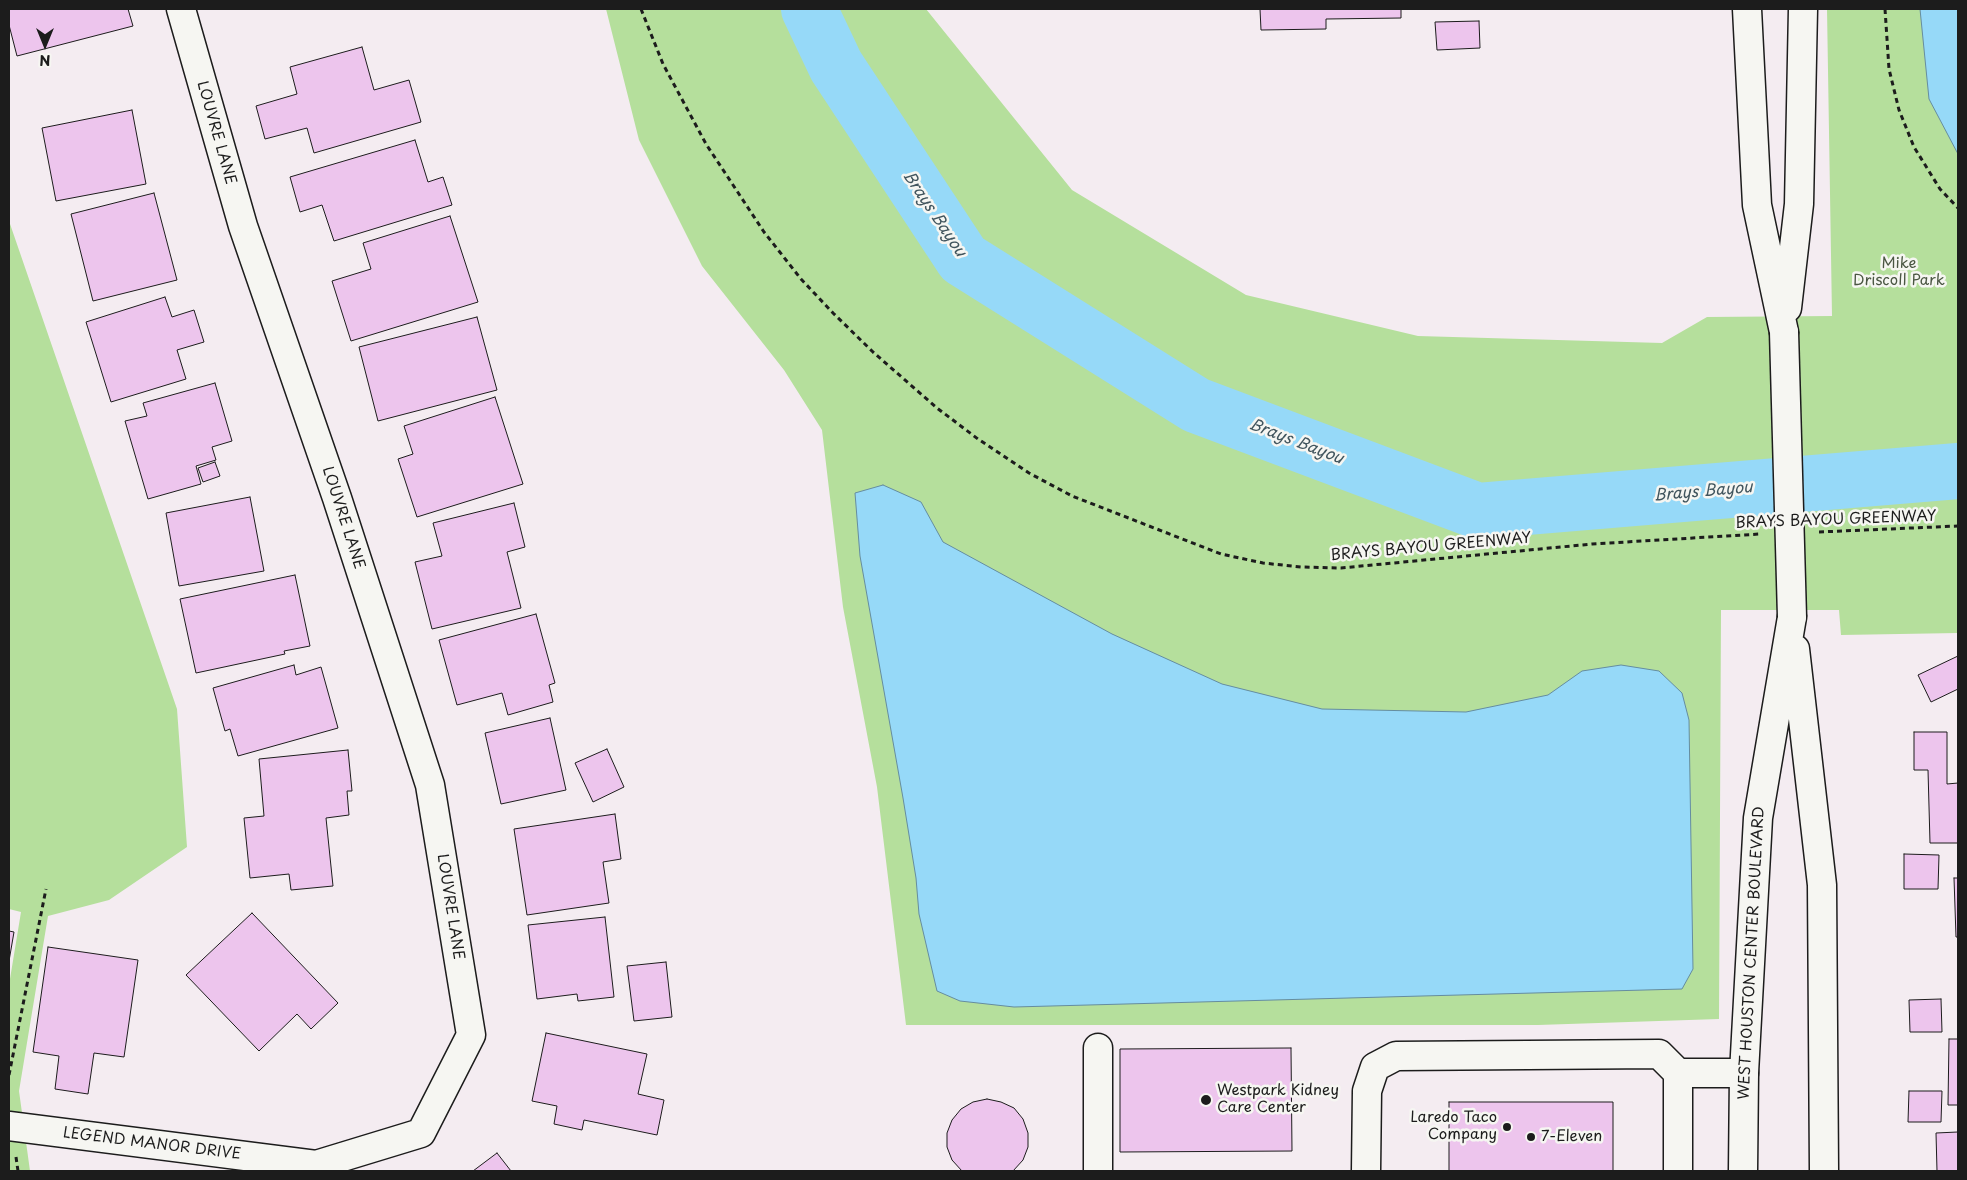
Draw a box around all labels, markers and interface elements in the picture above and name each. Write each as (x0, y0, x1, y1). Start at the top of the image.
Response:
north arrow (20, 20, 70, 70)
text: N (39, 50, 51, 71)
street label: LOUVRE LANE (193, 79, 239, 187)
water label: Brays Bayou (898, 167, 970, 261)
park label: Mike Driscoll Park (1853, 255, 1945, 290)
water label: Brays Bayou (1246, 415, 1346, 469)
street label: LOUVRE LANE (318, 464, 368, 572)
water label: Brays Bayou (1653, 478, 1753, 506)
street label: BRAYS BAYOU GREENWAY (1735, 507, 1937, 533)
street label: BRAYS BAYOU GREENWAY (1330, 529, 1532, 565)
street label: WEST HOUSTON CENTER BOULEVARD (1735, 806, 1769, 1100)
street label: LOUVRE LANE (433, 853, 467, 961)
place label: Westpark Kidney Care Center (1217, 1082, 1339, 1117)
marker: Westpark Kidney Care Center (1199, 1093, 1213, 1107)
place label: Laredo Taco Company (1410, 1109, 1497, 1144)
marker: Laredo Taco Company (1501, 1121, 1513, 1133)
street label: LEGEND MANOR DRIVE (62, 1124, 242, 1164)
place label: 7-Eleven (1541, 1128, 1602, 1146)
marker: 7-Eleven (1525, 1131, 1537, 1143)

